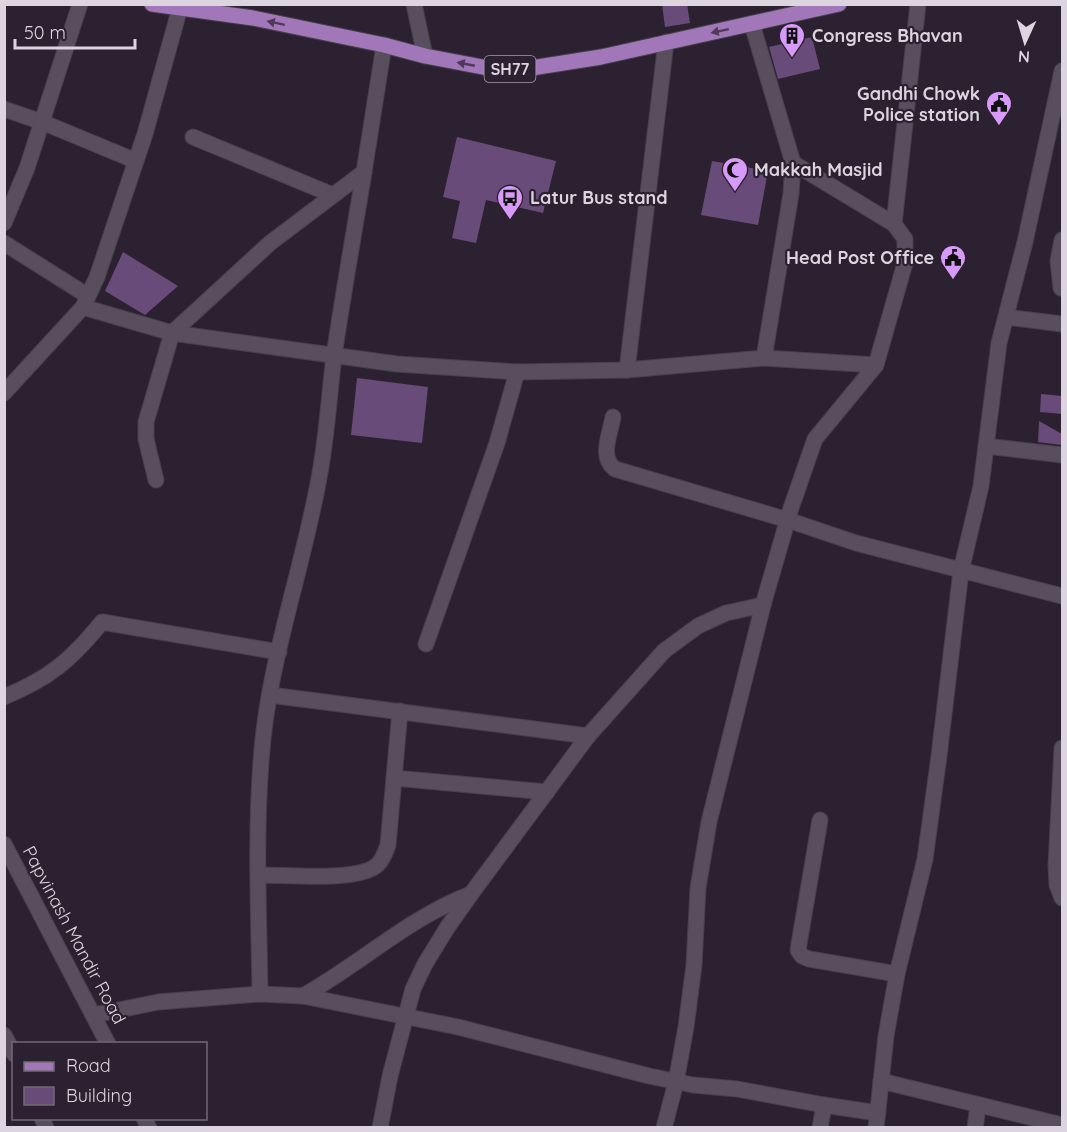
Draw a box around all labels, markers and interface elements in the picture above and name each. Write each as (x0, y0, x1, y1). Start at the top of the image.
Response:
scale bar (15, 12, 135, 50)
north arrow (995, 12, 1055, 72)
one-way arrow (266, 18, 285, 27)
text: 50 m (24, 21, 66, 44)
building icon: Congress Bhavan (777, 21, 807, 59)
place label: Congress Bhavan (812, 24, 963, 47)
one-way arrow (711, 26, 729, 36)
text: N (1017, 47, 1031, 67)
road number: SH77 (484, 56, 536, 82)
one-way arrow (457, 59, 476, 68)
place label: Gandhi Chowk Police station (857, 82, 980, 126)
public building icon: Gandhi Chowk Police station (984, 89, 1014, 127)
mosque icon: Makkah Masjid (720, 155, 750, 193)
place label: Makkah Masjid (754, 158, 882, 181)
bus stop icon: Latur Bus stand (495, 183, 525, 221)
place label: Latur Bus stand (530, 186, 668, 209)
public building icon: Head Post Office (938, 243, 968, 281)
place label: Head Post Office (786, 246, 934, 269)
street label: Papvinash Mandir Road (18, 842, 131, 1028)
legend (12, 1042, 207, 1120)
text: Road (66, 1054, 111, 1077)
text: Building (66, 1084, 132, 1107)

